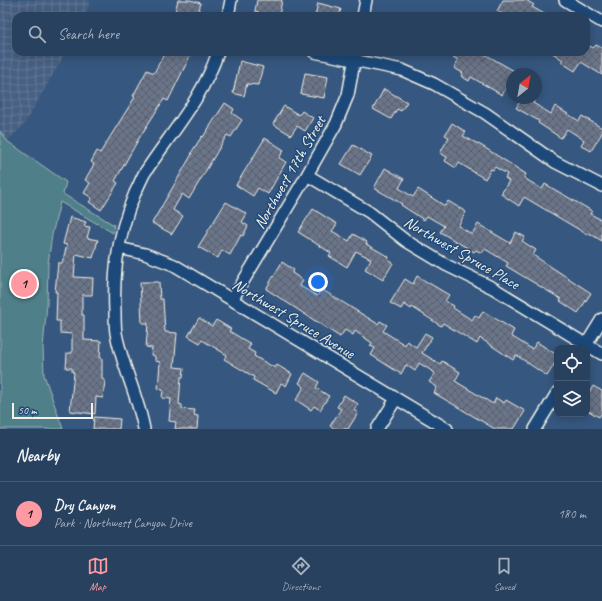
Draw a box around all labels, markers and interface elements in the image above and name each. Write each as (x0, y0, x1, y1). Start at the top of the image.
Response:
search box (12, 12, 590, 56)
icon: search (26, 23, 48, 45)
text: Search here (58, 25, 119, 44)
north arrow (506, 68, 542, 104)
street label: Northwest 17th Street (249, 111, 331, 232)
street label: Northwest Spruce Place (400, 212, 524, 295)
pin: 1 (11, 269, 37, 299)
your location (308, 272, 328, 292)
street label: Northwest Spruce Avenue (229, 274, 360, 364)
map controls (554, 345, 590, 417)
button: locate (554, 345, 590, 381)
button: layers (554, 381, 590, 417)
scale bar (12, 401, 93, 420)
text: 50 m (18, 403, 37, 417)
text: Nearby (16, 445, 59, 466)
text: Dry Canyon (54, 496, 115, 515)
text: 1 (26, 506, 32, 522)
text: 180 m (558, 506, 586, 522)
text: Park · Northwest Canyon Drive (54, 515, 192, 531)
tab: Map (87, 555, 109, 593)
tab: Directions (282, 555, 320, 593)
tab: Saved (493, 555, 515, 593)

